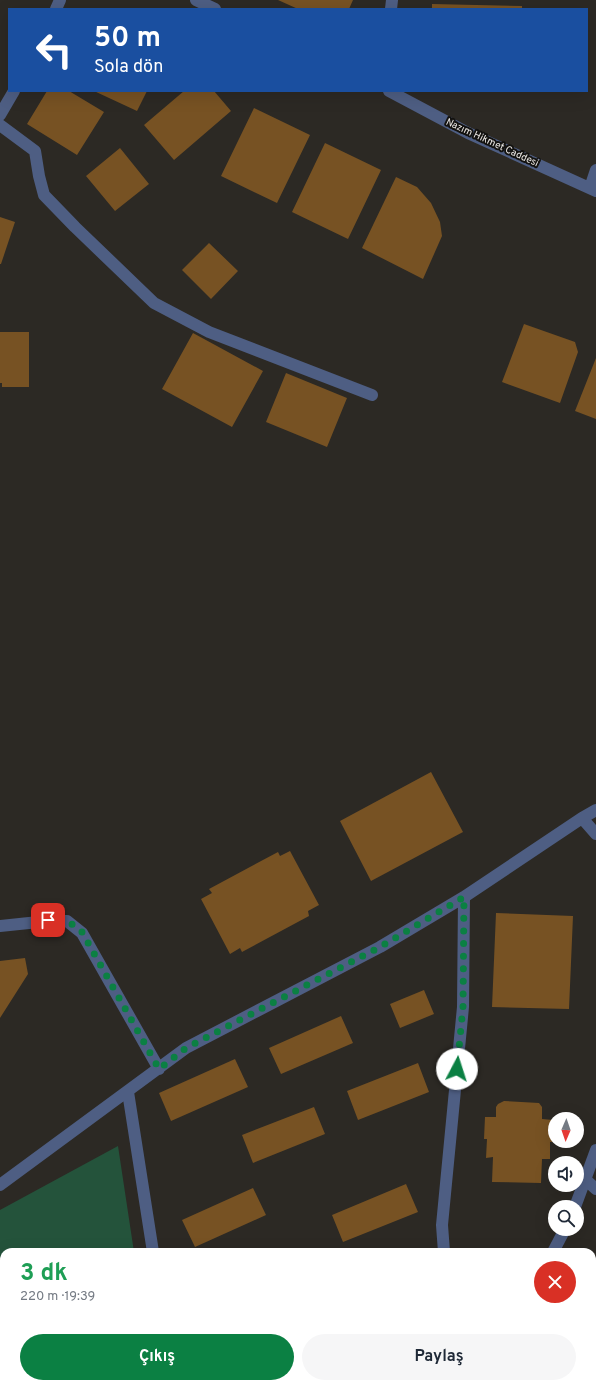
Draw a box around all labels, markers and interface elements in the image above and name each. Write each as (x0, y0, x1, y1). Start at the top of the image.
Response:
text: 50 m (94, 21, 161, 57)
icon: left (28, 24, 80, 76)
text: Sola dön (94, 56, 163, 79)
street label: Nazım Hikmet Caddesi (443, 116, 541, 170)
pin (31, 903, 65, 937)
icon: arrive (37, 909, 59, 931)
position arrow (436, 1048, 478, 1090)
north arrow (548, 1112, 584, 1148)
map controls (548, 1112, 584, 1236)
button: sound (548, 1156, 584, 1192)
button: search (548, 1200, 584, 1236)
text: 3 dk (20, 1259, 68, 1289)
button: close (534, 1261, 576, 1303)
text: 220 m · 19:39 (20, 1289, 95, 1305)
button: Çıkış (20, 1334, 294, 1380)
button: Paylaş (302, 1334, 576, 1380)

